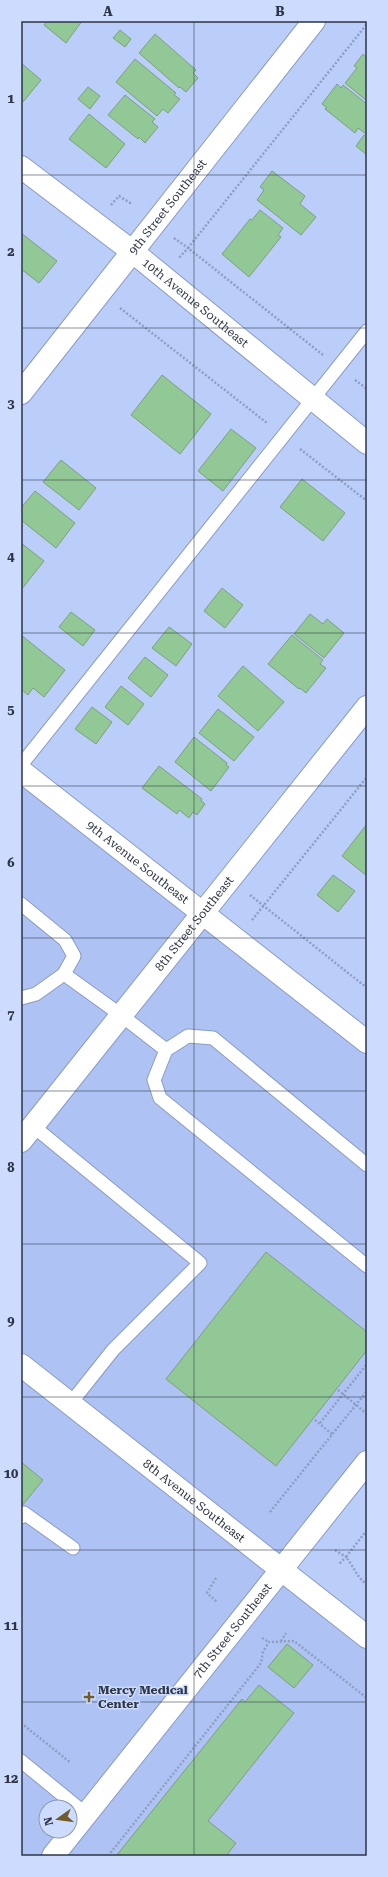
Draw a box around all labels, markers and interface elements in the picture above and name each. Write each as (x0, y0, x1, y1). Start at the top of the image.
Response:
text: A (103, 4, 113, 19)
text: B (275, 4, 285, 19)
text: 1 (7, 91, 15, 106)
street label: 9th Street Southeast (126, 156, 210, 257)
text: 2 (7, 244, 15, 259)
street label: 10th Avenue Southeast (139, 255, 252, 351)
text: 3 (7, 396, 15, 411)
text: 4 (7, 549, 15, 564)
text: 5 (7, 702, 15, 717)
street label: 9th Avenue Southeast (84, 818, 192, 907)
text: 6 (7, 855, 15, 870)
street label: 8th Street Southeast (152, 873, 237, 974)
text: 7 (7, 1007, 15, 1022)
text: 8 (7, 1160, 15, 1175)
text: 9 (7, 1313, 15, 1328)
street label: 8th Avenue Southeast (140, 1456, 248, 1546)
text: 10 (4, 1466, 18, 1481)
street label: 7th Street Southeast (190, 1580, 275, 1681)
text: 11 (4, 1618, 18, 1633)
place label: Mercy Medical Center (98, 1683, 188, 1711)
marker: Mercy Medical Center (83, 1691, 95, 1703)
text: 12 (4, 1771, 18, 1786)
north arrow (38, 1799, 78, 1839)
text: N (41, 1815, 56, 1827)

